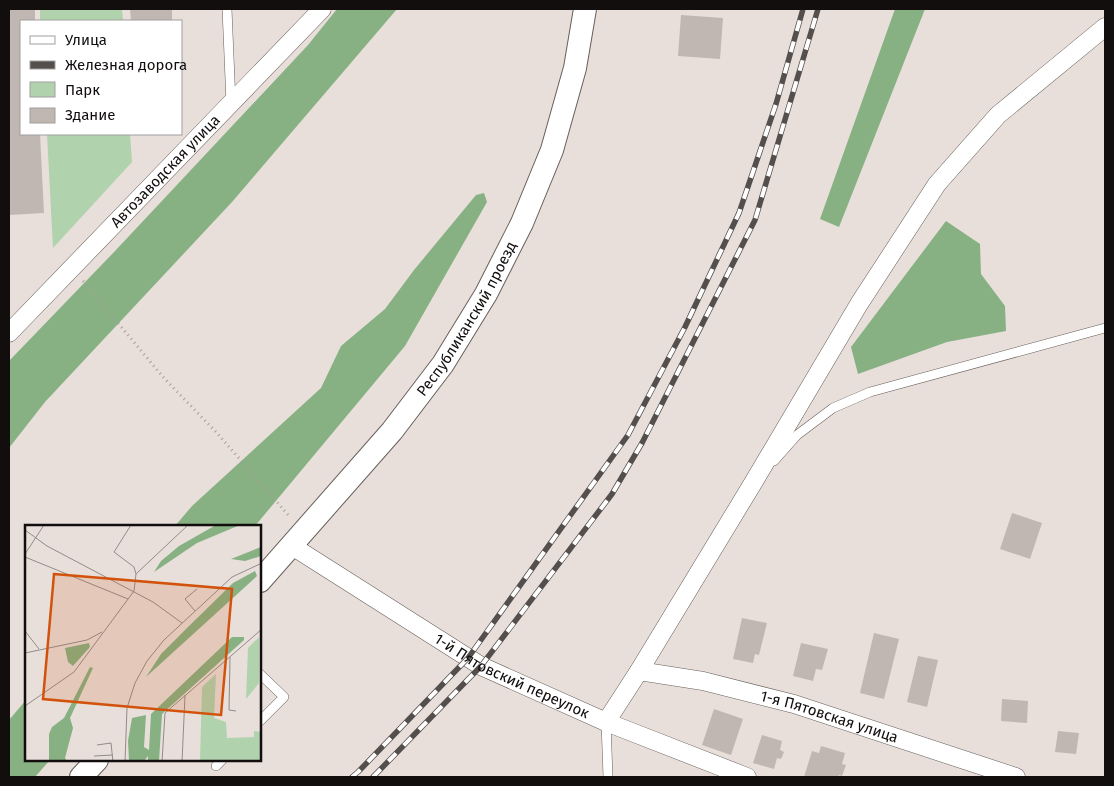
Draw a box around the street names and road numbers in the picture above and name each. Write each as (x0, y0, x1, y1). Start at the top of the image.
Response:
street label: Автозаводская улица (107, 111, 224, 231)
street label: Республиканский проезд (413, 238, 520, 400)
street label: 1-й Пятовский переулок (431, 630, 592, 722)
street label: 1-я Пятовская улица (758, 687, 900, 747)

